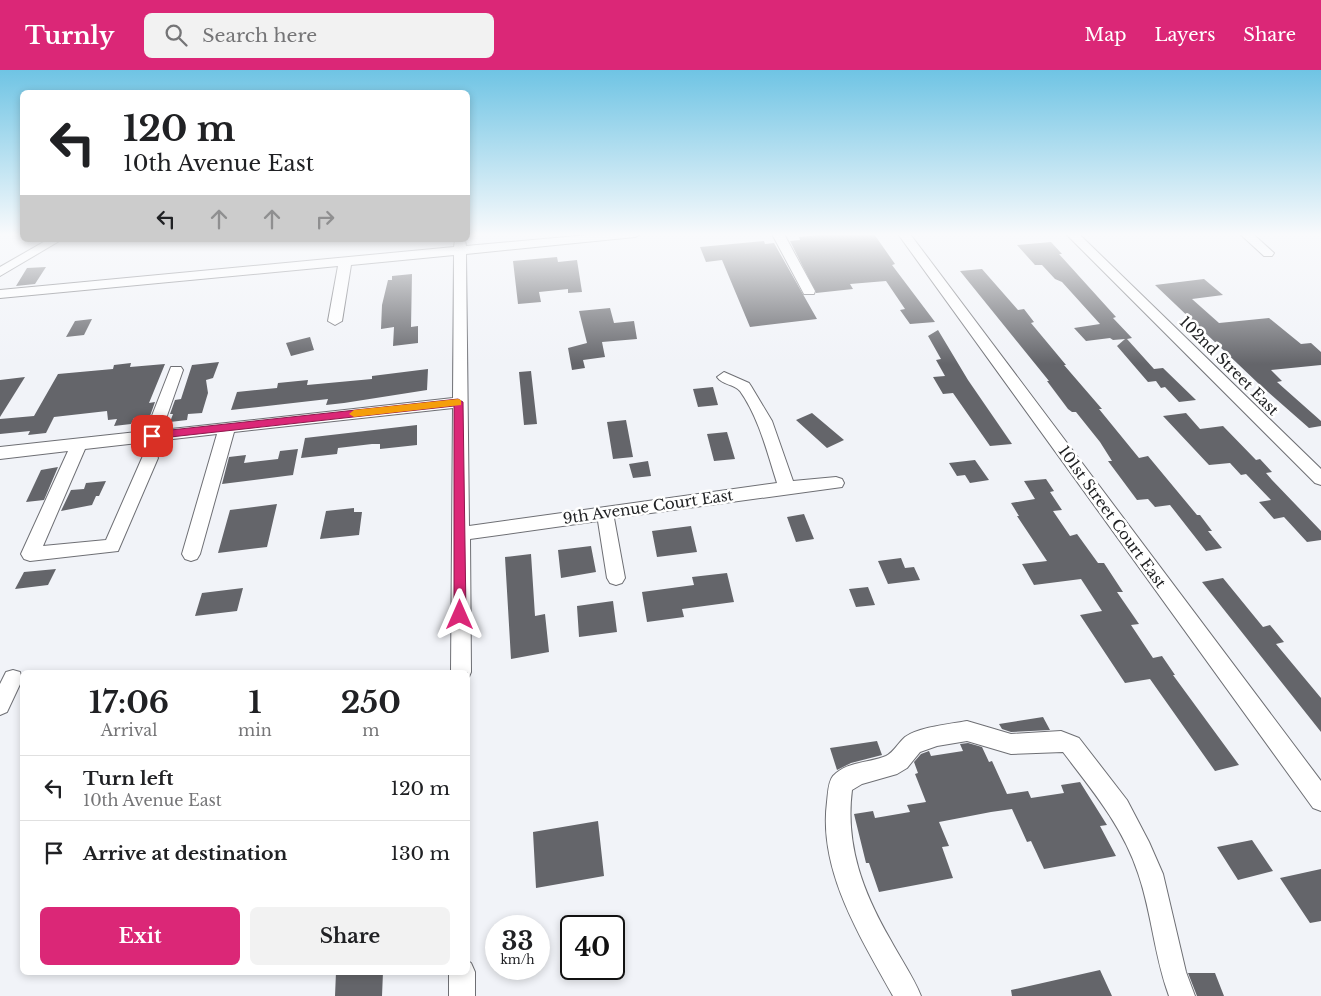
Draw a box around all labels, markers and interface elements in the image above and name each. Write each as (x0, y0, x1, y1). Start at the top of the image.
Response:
search box (144, 13, 494, 58)
text: Turnly (25, 21, 114, 50)
icon: search (162, 21, 190, 49)
text: Search here (202, 24, 317, 47)
text: Map (1085, 24, 1126, 46)
text: Layers (1154, 24, 1215, 46)
text: Share (1243, 24, 1296, 46)
text: 120 m (123, 107, 236, 150)
icon: left (40, 110, 105, 175)
text: 10th Avenue East (123, 150, 314, 177)
icon: left (152, 205, 180, 233)
icon: ahead (205, 205, 233, 233)
icon: ahead (258, 205, 286, 233)
icon: right (311, 205, 339, 233)
street label: 102nd Street East (1176, 312, 1283, 419)
pin (131, 415, 173, 457)
icon: arrive (138, 422, 166, 450)
street label: 101st Street Court East (1054, 442, 1171, 592)
street label: 9th Avenue Court East (562, 485, 734, 528)
position arrow (433, 588, 485, 640)
text: 17:06 (89, 684, 169, 721)
text: 1 (248, 684, 261, 721)
text: 250 (341, 684, 401, 721)
text: Arrival (101, 720, 157, 740)
text: min (238, 720, 272, 740)
text: m (362, 720, 379, 740)
text: Turn left (83, 767, 174, 790)
icon: left (40, 774, 68, 802)
text: 120 m (390, 777, 450, 800)
text: 10th Avenue East (83, 790, 222, 810)
icon: arrive (40, 839, 68, 867)
text: Arrive at destination (83, 842, 287, 865)
text: 130 m (390, 842, 450, 865)
button: Exit (40, 907, 240, 965)
button: Share (250, 907, 450, 965)
speed limit sign: 40 (560, 915, 625, 980)
text: 33 (502, 926, 533, 957)
text: km/h (500, 952, 535, 967)

